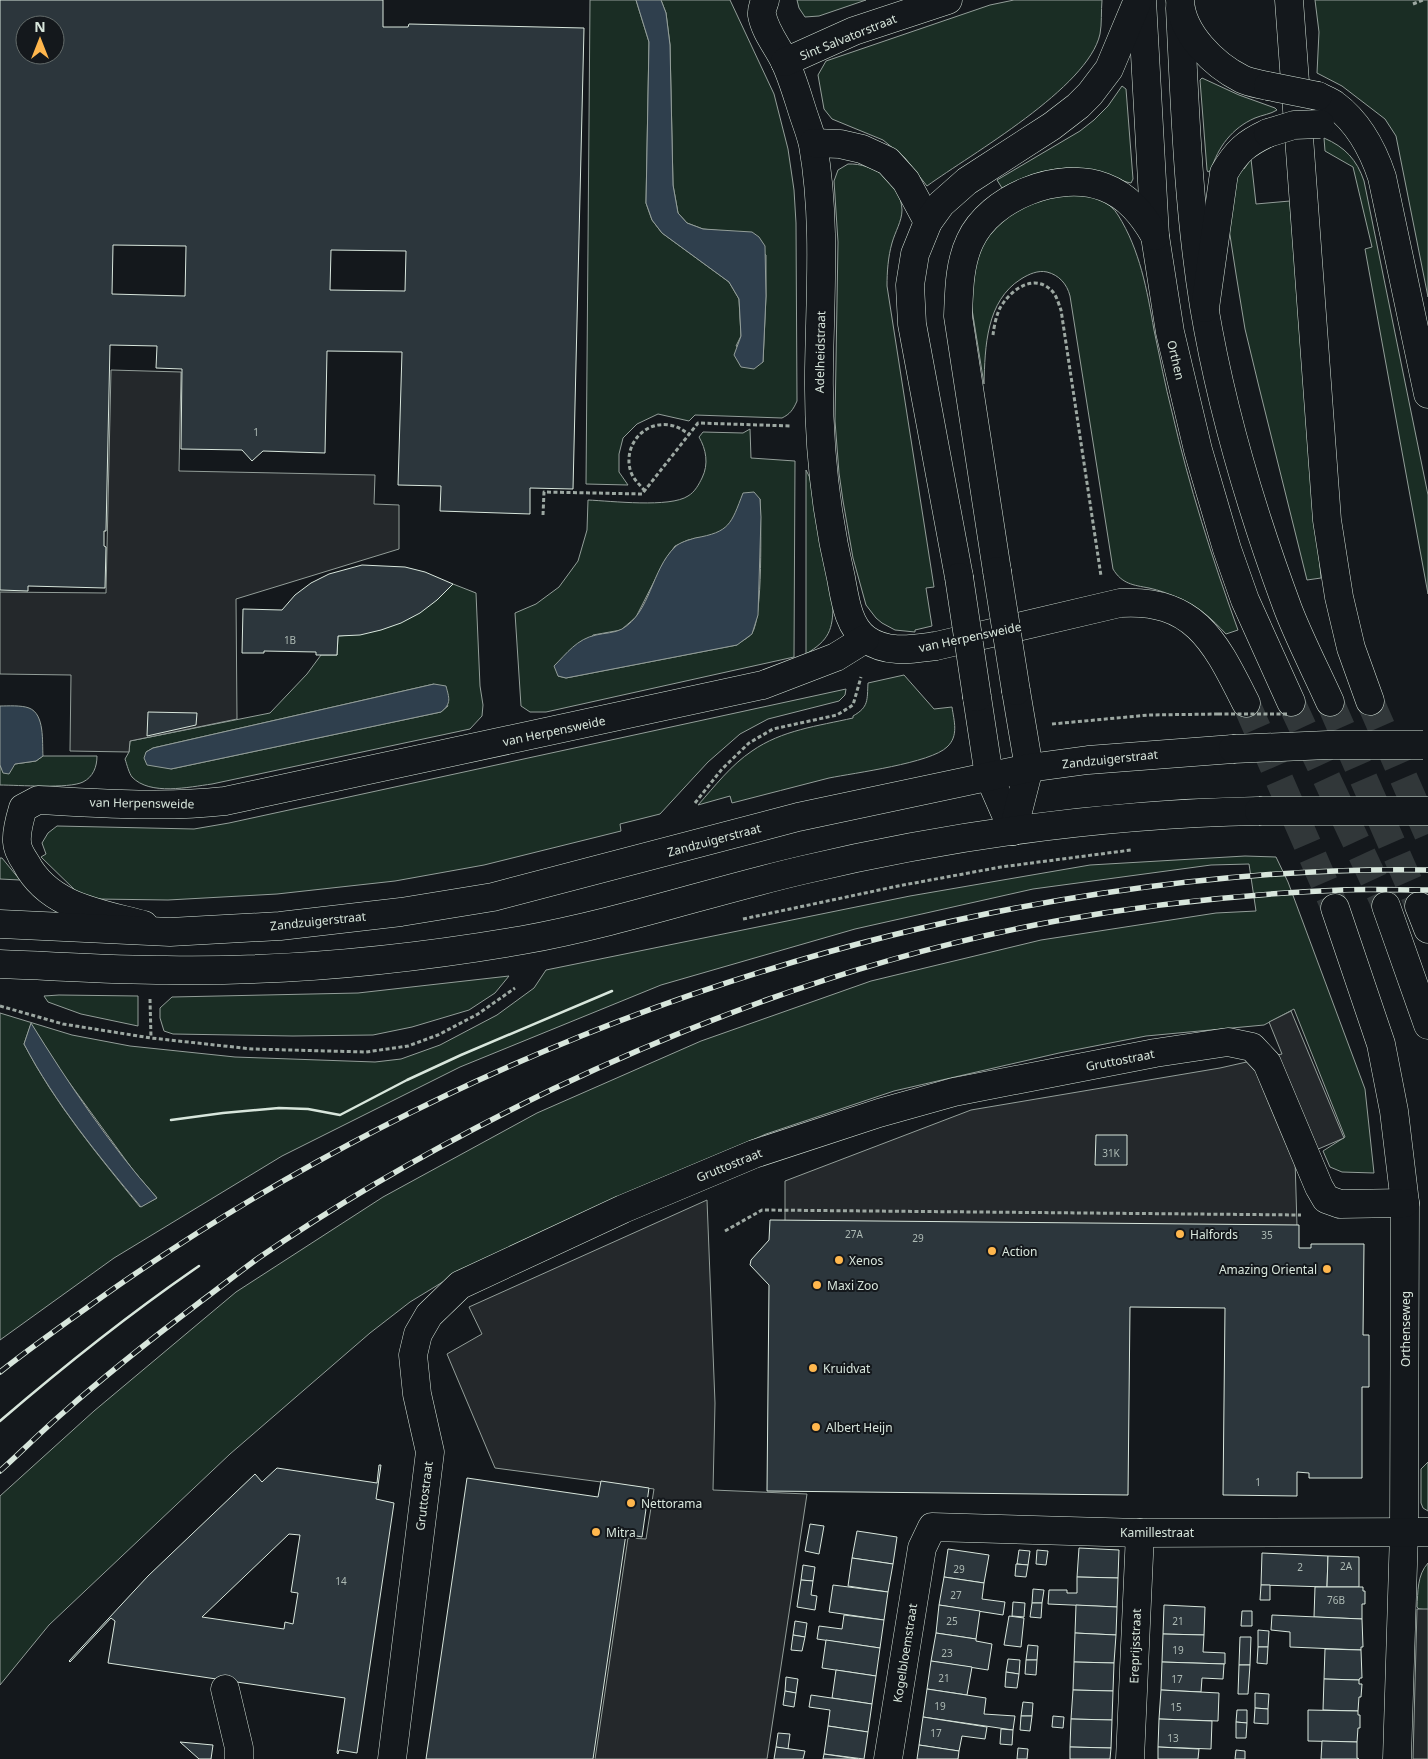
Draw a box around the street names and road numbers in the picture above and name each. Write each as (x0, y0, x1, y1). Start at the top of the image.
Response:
street label: Sint Salvatorstraat (797, 10, 900, 64)
street label: Adelheidstraat (811, 310, 829, 393)
street label: Orthen (1163, 338, 1189, 382)
street label: van Herpensweide (917, 618, 1023, 656)
street label: van Herpensweide (501, 712, 607, 750)
street label: Zandzuigerstraat (1061, 745, 1159, 772)
street label: van Herpensweide (89, 794, 195, 812)
street label: Zandzuigerstraat (665, 819, 763, 861)
street label: Zandzuigerstraat (269, 907, 367, 934)
street label: Gruttostraat (1084, 1045, 1156, 1075)
street label: Gruttostraat (694, 1144, 765, 1186)
street label: Orthenseweg (1397, 1291, 1414, 1367)
street label: Gruttostraat (411, 1460, 437, 1532)
street label: Kamillestraat (1120, 1524, 1195, 1541)
street label: Kogelbloemstraat (889, 1602, 921, 1704)
street label: Ereprijsstraat (1125, 1608, 1145, 1684)

